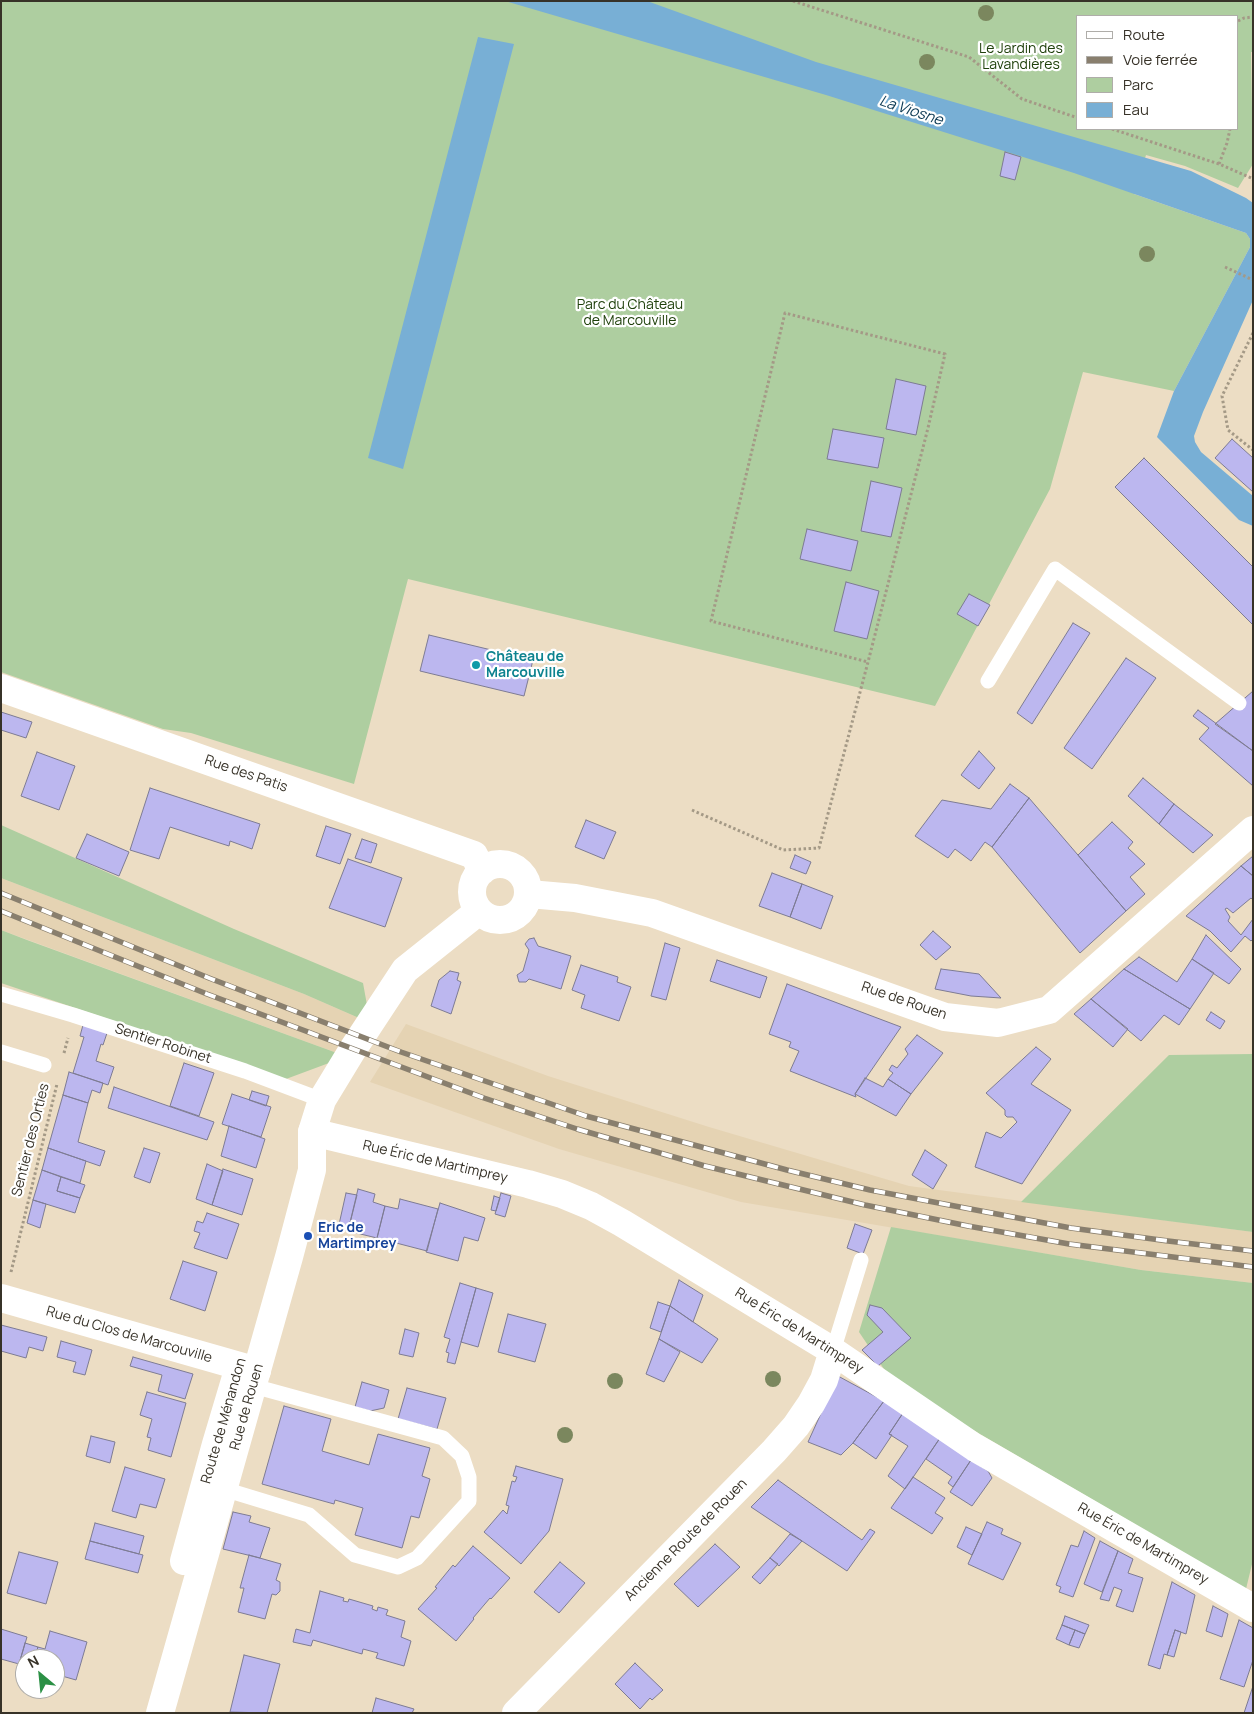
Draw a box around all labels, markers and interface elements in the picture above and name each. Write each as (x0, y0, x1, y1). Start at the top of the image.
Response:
legend (1076, 15, 1239, 130)
text: Route (1123, 24, 1165, 45)
park label: Le Jardin des Lavandières (979, 41, 1063, 74)
text: Voie ferrée (1123, 49, 1197, 70)
text: Parc (1123, 74, 1154, 95)
water label: La Viosne (877, 92, 945, 130)
text: Eau (1123, 99, 1149, 120)
park label: Parc du Château de Marcouville (577, 297, 683, 330)
place label: Château de Marcouville (486, 649, 565, 682)
marker: Château de Marcouville (470, 659, 482, 671)
street label: Rue des Patis (202, 752, 290, 796)
street label: Rue de Rouen (859, 979, 949, 1023)
street label: Sentier Robinet (113, 1020, 213, 1068)
street label: Sentier des Orties (9, 1082, 53, 1198)
street label: Rue Éric de Martimprey (361, 1137, 509, 1187)
place label: Eric de Martimprey (318, 1220, 396, 1252)
marker: Eric de Martimprey (302, 1230, 314, 1242)
street label: Rue Éric de Martimprey (732, 1285, 866, 1377)
street label: Rue du Clos de Marcouville (44, 1303, 214, 1367)
street label: Route de Ménandon (198, 1356, 250, 1486)
street label: Rue de Rouen (227, 1362, 267, 1452)
street label: Ancienne Route de Rouen (621, 1475, 751, 1605)
street label: Rue Éric de Martimprey (1075, 1500, 1211, 1588)
north arrow (15, 1649, 65, 1699)
text: N (24, 1650, 42, 1672)

